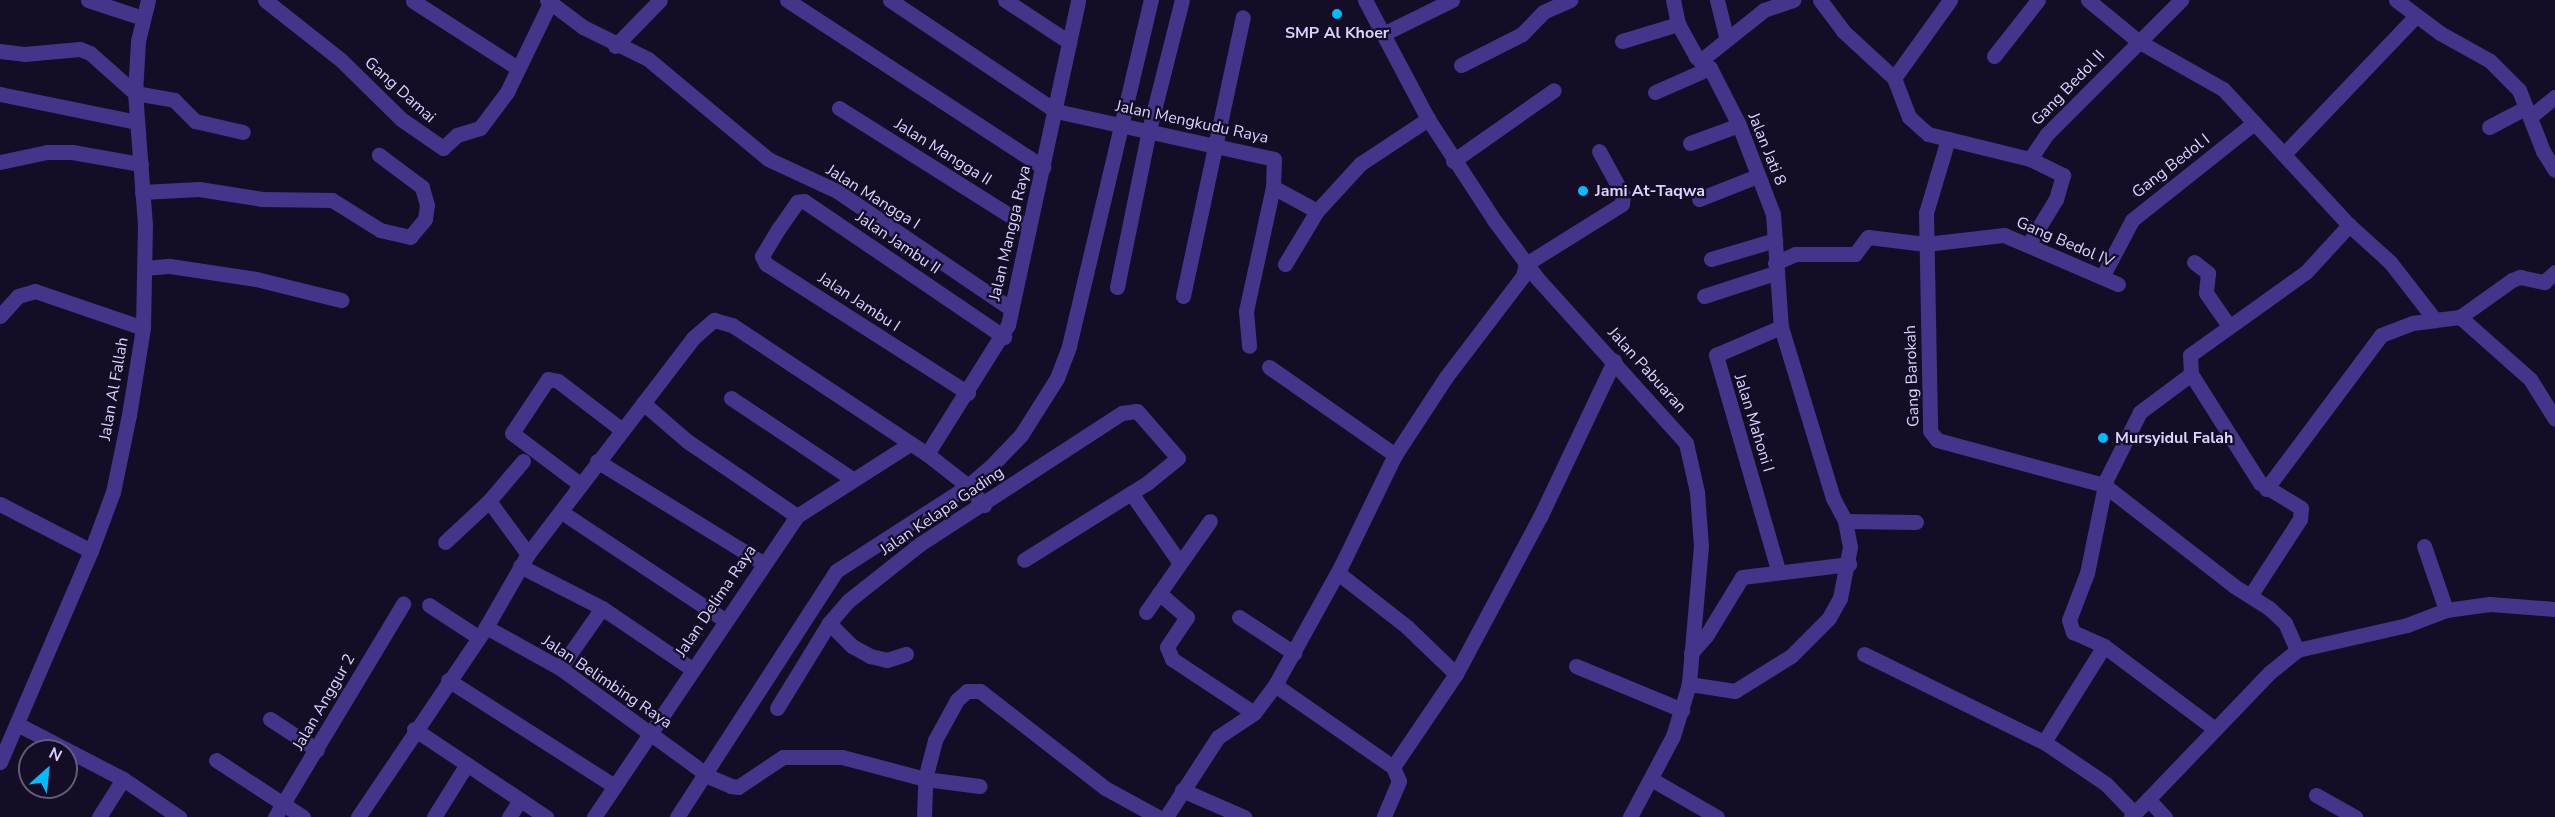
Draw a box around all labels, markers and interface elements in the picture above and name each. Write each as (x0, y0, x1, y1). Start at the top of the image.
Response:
marker: SMP Al Khoer (1330, 7, 1344, 21)
place label: SMP Al Khoer (1285, 23, 1389, 43)
street label: Gang Bedol II (2027, 46, 2109, 130)
street label: Gang Damai (361, 53, 439, 127)
street label: Jalan Mengkudu Raya (1114, 96, 1270, 148)
street label: Jalan Jati 8 (1744, 110, 1790, 188)
street label: Jalan Mangga II (891, 114, 995, 190)
street label: Gang Bedol I (2128, 130, 2214, 202)
street label: Jalan Mangga I (823, 161, 923, 233)
street label: Jalan Mangga Raya (985, 163, 1035, 303)
place label: Jami At-Taqwa (1595, 181, 1705, 201)
marker: Jami At-Taqwa (1576, 184, 1590, 198)
street label: Jalan Jambu II (852, 208, 944, 278)
street label: Gang Bedol IV (2013, 213, 2117, 271)
street label: Jalan Jambu I (814, 268, 904, 336)
street label: Jalan Pabuaran (1604, 323, 1690, 417)
street label: Gang Barokah (1901, 325, 1923, 427)
street label: Jalan Al Fallah (95, 336, 133, 442)
street label: Jalan Mahoni I (1730, 372, 1778, 474)
place label: Mursyidul Falah (2115, 428, 2233, 448)
marker: Mursyidul Falah (2096, 431, 2110, 445)
street label: Jalan Kelapa Gading (876, 462, 1008, 560)
street label: Jalan Delima Raya (671, 541, 761, 661)
street label: Jalan Belimbing Raya (538, 631, 676, 733)
street label: Jalan Anggur 2 (289, 650, 359, 754)
north arrow (18, 739, 78, 799)
text: N (45, 742, 66, 767)

